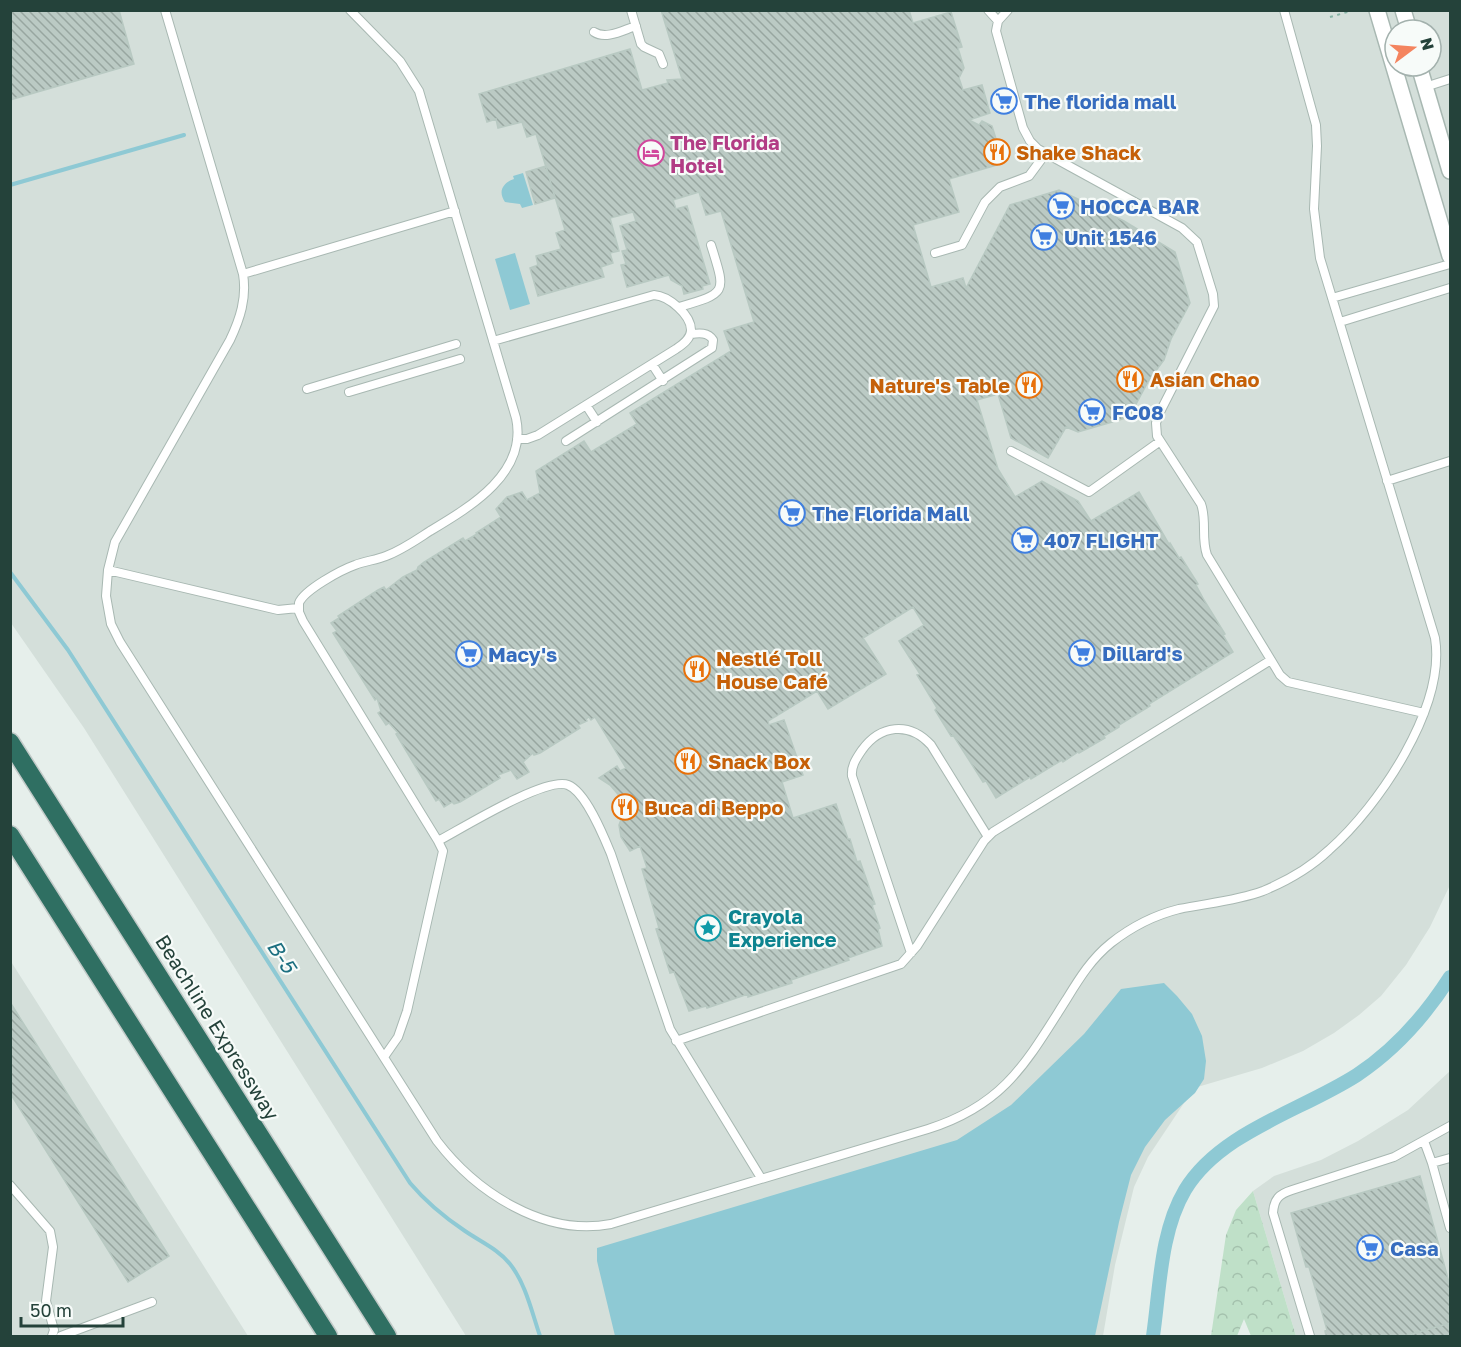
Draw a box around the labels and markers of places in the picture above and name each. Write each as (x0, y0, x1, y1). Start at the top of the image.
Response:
supermarket icon: The florida mall (989, 86, 1019, 116)
place label: The florida mall (1024, 89, 1177, 113)
place label: The Florida Hotel (670, 130, 780, 177)
restaurant icon: Shake Shack (982, 137, 1012, 167)
hotel icon: The Florida Hotel (636, 138, 666, 168)
place label: Shake Shack (1016, 140, 1142, 164)
supermarket icon: HOCCA BAR (1046, 191, 1076, 221)
place label: HOCCA BAR (1080, 194, 1200, 218)
supermarket icon: Unit 1546 (1029, 222, 1059, 252)
place label: Unit 1546 (1064, 225, 1157, 249)
restaurant icon: Asian Chao (1115, 364, 1145, 394)
place label: Asian Chao (1150, 367, 1259, 391)
restaurant icon: Nature's Table (1014, 370, 1044, 400)
place label: Nature's Table (869, 373, 1010, 397)
supermarket icon: FC08 (1077, 397, 1107, 427)
place label: FC08 (1112, 400, 1164, 424)
supermarket icon: The Florida Mall (777, 498, 807, 528)
place label: The Florida Mall (812, 501, 970, 525)
supermarket icon: 407 FLIGHT (1010, 525, 1040, 555)
place label: 407 FLIGHT (1044, 528, 1158, 552)
supermarket icon: Dillard's (1067, 638, 1097, 668)
supermarket icon: Macy's (454, 639, 484, 669)
place label: Dillard's (1102, 641, 1183, 665)
place label: Macy's (488, 642, 557, 666)
place label: Nestlé Toll House Café (716, 646, 828, 693)
restaurant icon: Nestlé Toll House Café (682, 654, 712, 684)
restaurant icon: Snack Box (673, 746, 703, 776)
place label: Snack Box (708, 749, 811, 773)
restaurant icon: Buca di Beppo (610, 792, 640, 822)
place label: Buca di Beppo (644, 795, 783, 819)
place label: Crayola Experience (728, 904, 837, 951)
place icon: Crayola Experience (693, 913, 723, 943)
supermarket icon: Casa (1355, 1233, 1385, 1263)
place label: Casa (1390, 1236, 1439, 1260)

